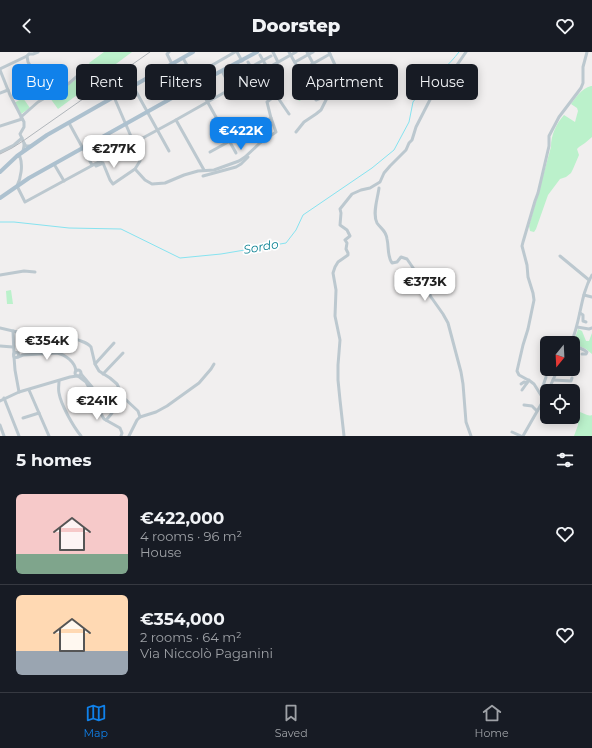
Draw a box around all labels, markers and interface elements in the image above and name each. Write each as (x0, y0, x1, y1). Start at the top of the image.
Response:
icon: back (16, 15, 38, 37)
text: Doorstep (252, 15, 340, 37)
icon: heart (554, 15, 576, 37)
chip: Buy (12, 64, 68, 100)
chip: Rent (76, 64, 137, 100)
chip: Filters (145, 64, 216, 100)
chip: New (224, 64, 284, 100)
chip: Apartment (292, 64, 398, 100)
chip: House (406, 64, 478, 100)
pin: €422K (213, 117, 269, 151)
text: €422K (219, 122, 263, 138)
pin: €277K (86, 135, 142, 169)
text: €277K (92, 140, 136, 156)
water label: Sordo (242, 236, 280, 257)
pin: €373K (397, 268, 453, 302)
text: €373K (403, 273, 447, 289)
pin: €354K (19, 327, 75, 361)
text: €354K (25, 332, 69, 348)
north arrow (540, 336, 580, 376)
map controls (540, 336, 580, 424)
button: locate (540, 384, 580, 424)
pin: €241K (69, 387, 125, 421)
text: €241K (76, 392, 118, 408)
icon: filters (554, 449, 576, 471)
text: 5 homes (16, 450, 92, 470)
text: €422,000 (140, 508, 224, 528)
icon: home (48, 510, 96, 558)
icon: heart (554, 523, 576, 545)
text: 4 rooms · 96 m² (140, 528, 242, 544)
text: House (140, 544, 182, 560)
text: €354,000 (140, 609, 225, 629)
icon: home (48, 611, 96, 659)
icon: heart (554, 624, 576, 646)
text: 2 rooms · 64 m² (140, 629, 242, 645)
text: Via Niccolò Paganini (140, 645, 273, 661)
tab: Map (83, 702, 108, 740)
tab: Saved (275, 702, 308, 740)
tab: Home (474, 702, 509, 740)

